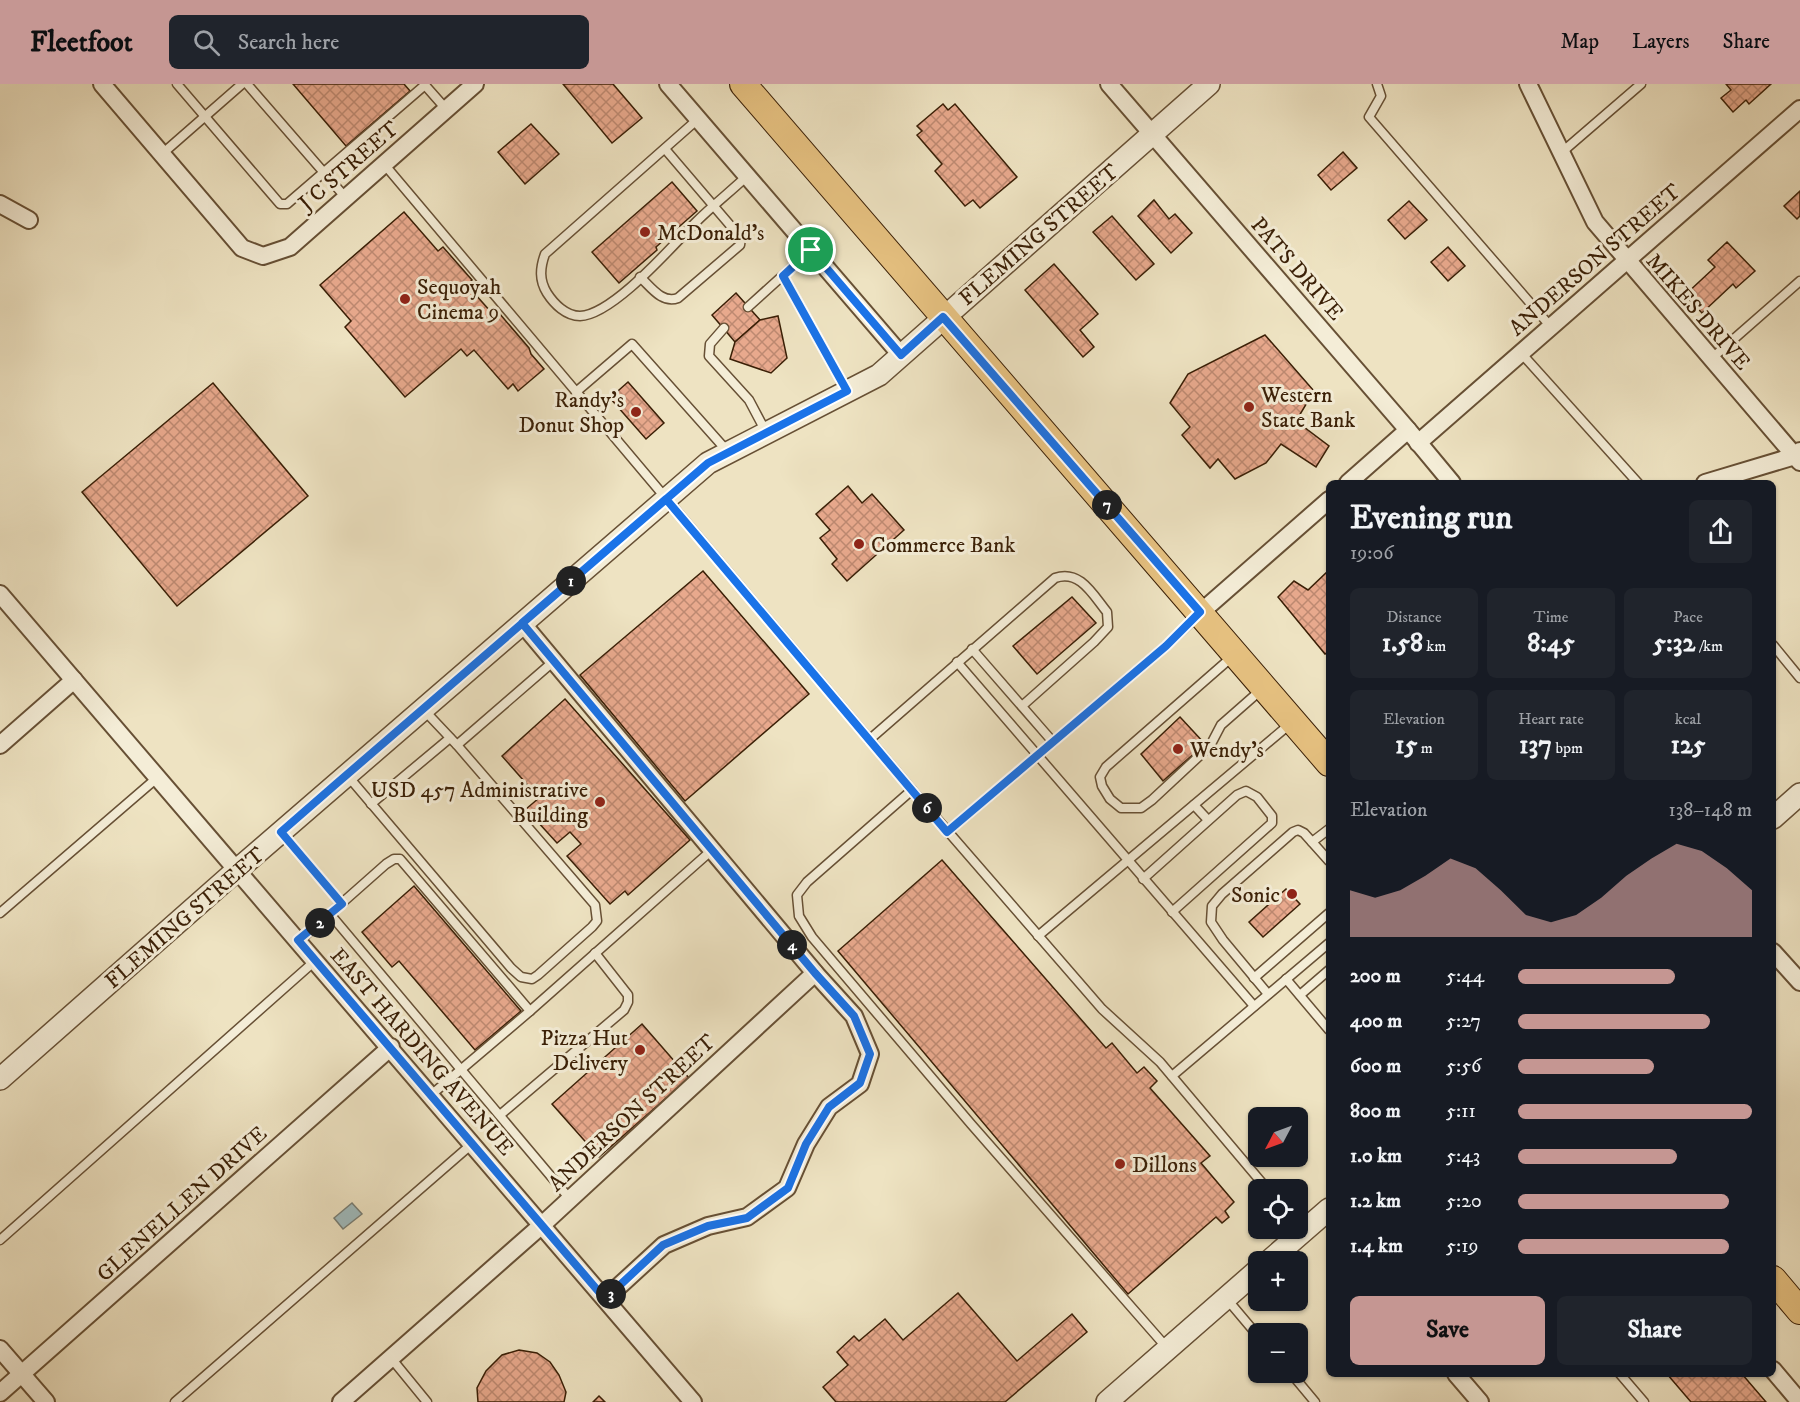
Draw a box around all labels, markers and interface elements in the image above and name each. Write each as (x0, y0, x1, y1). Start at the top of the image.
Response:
search box (169, 15, 589, 69)
text: Fleetfoot (30, 25, 133, 60)
icon: search (190, 26, 223, 59)
text: Search here (238, 29, 339, 56)
text: Map (1560, 29, 1599, 55)
text: Layers (1632, 29, 1690, 55)
text: Share (1723, 29, 1770, 55)
street label: J C STREET (292, 115, 405, 218)
street label: FLEMING STREET (954, 158, 1125, 312)
street label: ANDERSON STREET (1504, 178, 1687, 342)
street label: PATS DRIVE (1245, 212, 1349, 326)
place label: McDonald's (657, 220, 764, 247)
pin (785, 224, 836, 275)
marker: McDonald's (638, 225, 652, 239)
icon: arrive (794, 233, 827, 266)
street label: MIKES DRIVE (1640, 248, 1756, 376)
place label: Sequoyah Cinema 9 (417, 274, 502, 326)
marker: Sequoyah Cinema 9 (398, 292, 412, 306)
place label: Western State Bank (1260, 382, 1356, 434)
place label: Randy's Donut Shop (518, 387, 624, 439)
marker: Western State Bank (1242, 400, 1256, 414)
marker: Randy's Donut Shop (629, 405, 643, 419)
pin: 7 (1092, 490, 1122, 520)
text: 7 (1103, 495, 1111, 515)
text: Evening run (1350, 498, 1512, 539)
button: share (1689, 500, 1752, 563)
place label: Commerce Bank (871, 532, 1016, 559)
marker: Commerce Bank (852, 537, 866, 551)
text: 19:06 (1350, 541, 1394, 566)
pin: 1 (556, 566, 586, 596)
text: 1 (568, 571, 574, 591)
text: Distance (1386, 607, 1442, 627)
text: Time (1534, 607, 1568, 627)
text: Pace (1673, 607, 1703, 627)
text: 1.58 (1382, 627, 1423, 660)
text: 8:45 (1527, 627, 1575, 660)
text: 5:32 (1653, 627, 1695, 660)
text: km (1423, 636, 1446, 656)
text: /km (1695, 636, 1723, 656)
text: Elevation (1383, 709, 1445, 729)
text: Heart rate (1518, 709, 1584, 729)
text: kcal (1675, 709, 1701, 729)
text: 15 (1395, 729, 1417, 762)
text: 137 (1519, 729, 1552, 762)
text: 125 (1670, 729, 1706, 762)
place label: Wendy's (1189, 737, 1264, 764)
text: m (1417, 738, 1433, 758)
text: bpm (1552, 738, 1583, 758)
marker: Wendy's (1171, 742, 1185, 756)
place label: USD 457 Administrative Building (371, 777, 588, 829)
pin: 6 (912, 793, 942, 823)
marker: USD 457 Administrative Building (593, 795, 607, 809)
text: 6 (923, 798, 931, 818)
text: Elevation (1350, 798, 1427, 823)
text: 138–148 m (1668, 798, 1752, 823)
street label: FLEMING STREET (100, 841, 271, 995)
place label: Sonic (1231, 882, 1280, 909)
marker: Sonic (1285, 887, 1299, 901)
pin: 2 (305, 908, 335, 938)
text: 2 (316, 913, 324, 933)
pin: 4 (777, 930, 807, 960)
text: 4 (787, 935, 797, 955)
street label: EAST HARDING AVENUE (324, 943, 519, 1161)
text: 200 m (1350, 964, 1401, 989)
text: 5:44 (1446, 964, 1484, 989)
text: 400 m (1350, 1009, 1402, 1034)
text: 5:27 (1446, 1009, 1481, 1034)
place label: Pizza Hut Delivery (541, 1025, 629, 1077)
street label: ANDERSON STREET (543, 1028, 721, 1198)
marker: Pizza Hut Delivery (633, 1043, 647, 1057)
text: 600 m (1350, 1054, 1401, 1079)
text: 5:56 (1446, 1054, 1482, 1079)
text: 800 m (1350, 1099, 1401, 1124)
text: 5:11 (1446, 1099, 1476, 1124)
north arrow (1248, 1107, 1308, 1167)
map controls (1248, 1107, 1308, 1383)
street label: GLENELLEN DRIVE (91, 1121, 273, 1288)
text: 1.0 km (1350, 1144, 1402, 1169)
text: 5:43 (1446, 1144, 1480, 1169)
place label: Dillons (1132, 1152, 1197, 1179)
marker: Dillons (1113, 1157, 1127, 1171)
button: locate (1248, 1179, 1308, 1239)
text: 1.2 km (1350, 1189, 1401, 1214)
text: 5:20 (1446, 1189, 1482, 1214)
text: 1.4 km (1350, 1234, 1403, 1259)
text: 5:19 (1446, 1234, 1478, 1259)
button: + (1248, 1251, 1308, 1311)
pin: 3 (596, 1279, 626, 1309)
text: 3 (608, 1284, 614, 1304)
button: Save (1350, 1296, 1545, 1365)
button: Share (1557, 1296, 1752, 1365)
button: − (1248, 1323, 1308, 1383)

